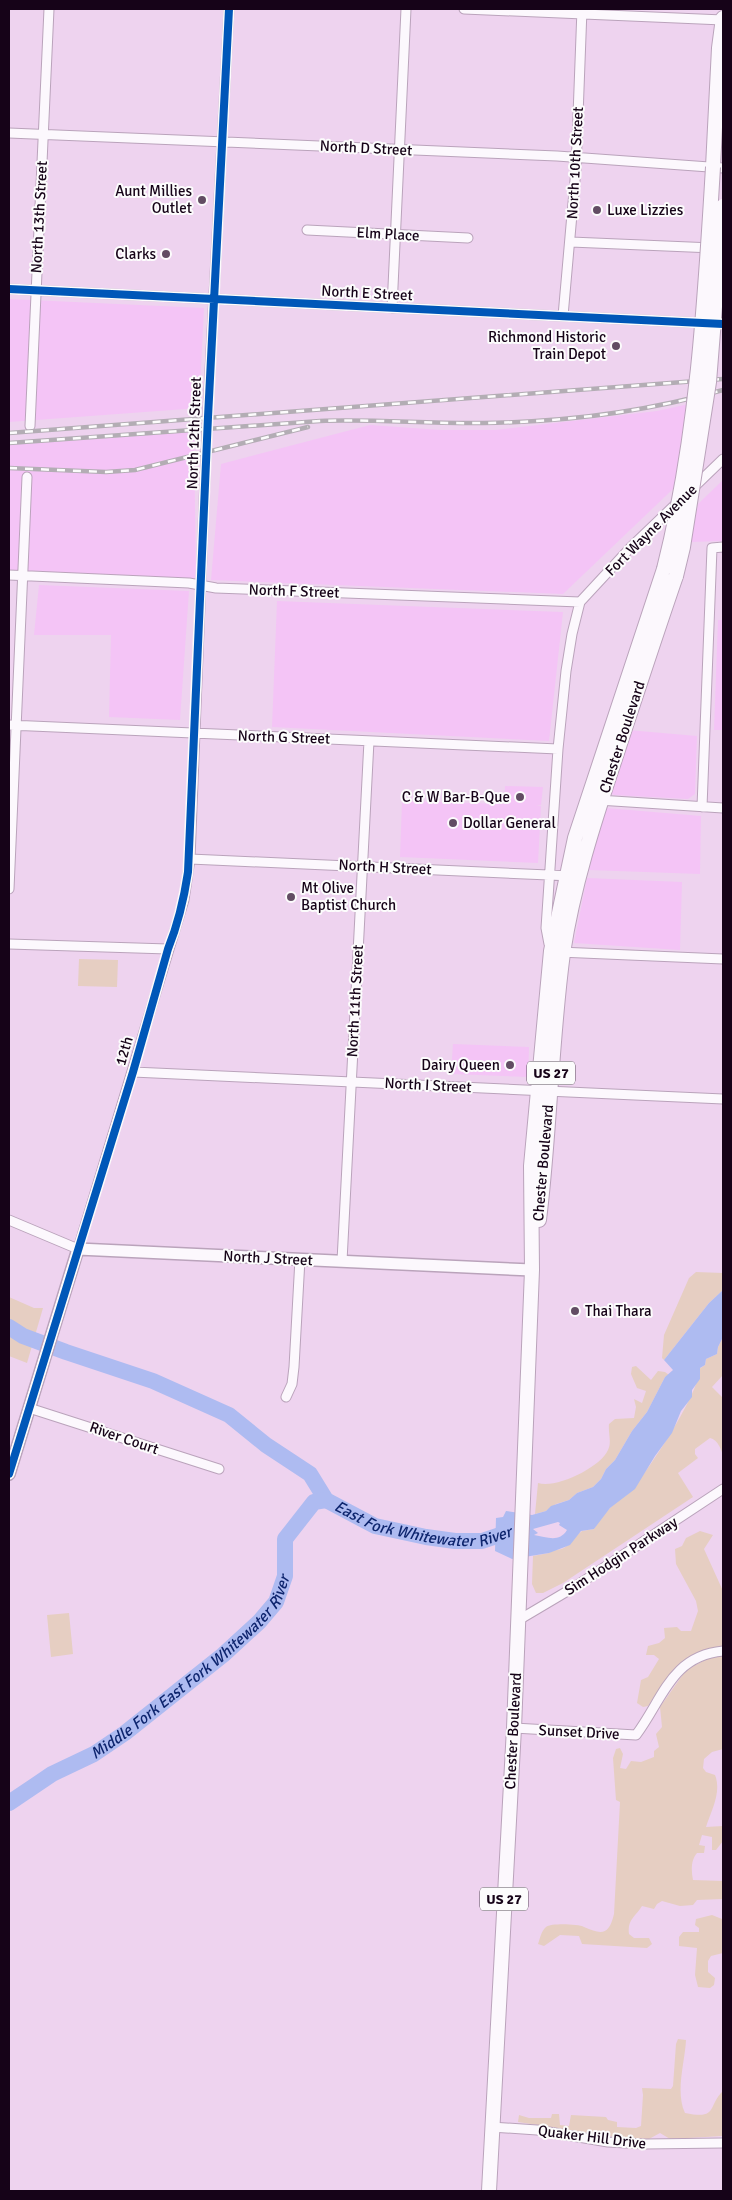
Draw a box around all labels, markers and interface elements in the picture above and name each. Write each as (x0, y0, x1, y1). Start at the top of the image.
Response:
street label: North 10th Street (563, 106, 587, 220)
street label: North D Street (319, 137, 413, 159)
street label: North 13th Street (27, 160, 51, 274)
place label: Aunt Millies Outlet (115, 182, 192, 217)
marker: Aunt Millies Outlet (196, 194, 208, 206)
place label: Luxe Lizzies (607, 201, 684, 219)
marker: Luxe Lizzies (591, 204, 603, 216)
street label: Elm Place (356, 223, 420, 245)
place label: Clarks (115, 245, 156, 263)
marker: Clarks (160, 248, 172, 260)
street label: North E Street (321, 282, 413, 304)
place label: Richmond Historic Train Depot (488, 328, 606, 363)
marker: Richmond Historic Train Depot (610, 340, 622, 352)
street label: North 12th Street (183, 376, 205, 490)
street label: Fort Wayne Avenue (601, 480, 701, 580)
street label: North F Street (248, 580, 340, 602)
street label: Chester Boulevard (595, 678, 649, 795)
street label: North G Street (237, 726, 331, 748)
place label: C & W Bar-B-Que (402, 788, 510, 806)
marker: C & W Bar-B-Que (514, 791, 526, 803)
place label: Dollar General (463, 814, 556, 832)
marker: Dollar General (447, 817, 459, 829)
street label: North H Street (338, 856, 432, 878)
place label: Mt Olive Baptist Church (301, 879, 396, 914)
marker: Mt Olive Baptist Church (285, 891, 297, 903)
street label: North 11th Street (343, 944, 367, 1058)
street label: 12th (111, 1034, 137, 1068)
place label: Dairy Queen (421, 1056, 500, 1074)
marker: Dairy Queen (504, 1059, 516, 1071)
road number: US 27 (527, 1062, 575, 1084)
street label: North I Street (384, 1074, 472, 1096)
street label: Chester Boulevard (529, 1104, 557, 1222)
street label: North J Street (223, 1247, 313, 1269)
place label: Thai Thara (585, 1302, 652, 1320)
marker: Thai Thara (569, 1305, 581, 1317)
street label: River Court (87, 1418, 161, 1458)
water label: East Fork Whitewater River (331, 1496, 516, 1552)
street label: Sim Hodgin Parkway (561, 1513, 681, 1599)
water label: Middle Fork East Fork Whitewater River (86, 1571, 295, 1764)
street label: Chester Boulevard (501, 1672, 525, 1790)
street label: Sunset Drive (538, 1721, 620, 1743)
road number: US 27 (480, 1888, 528, 1910)
street label: Quaker Hill Drive (537, 2121, 647, 2153)

